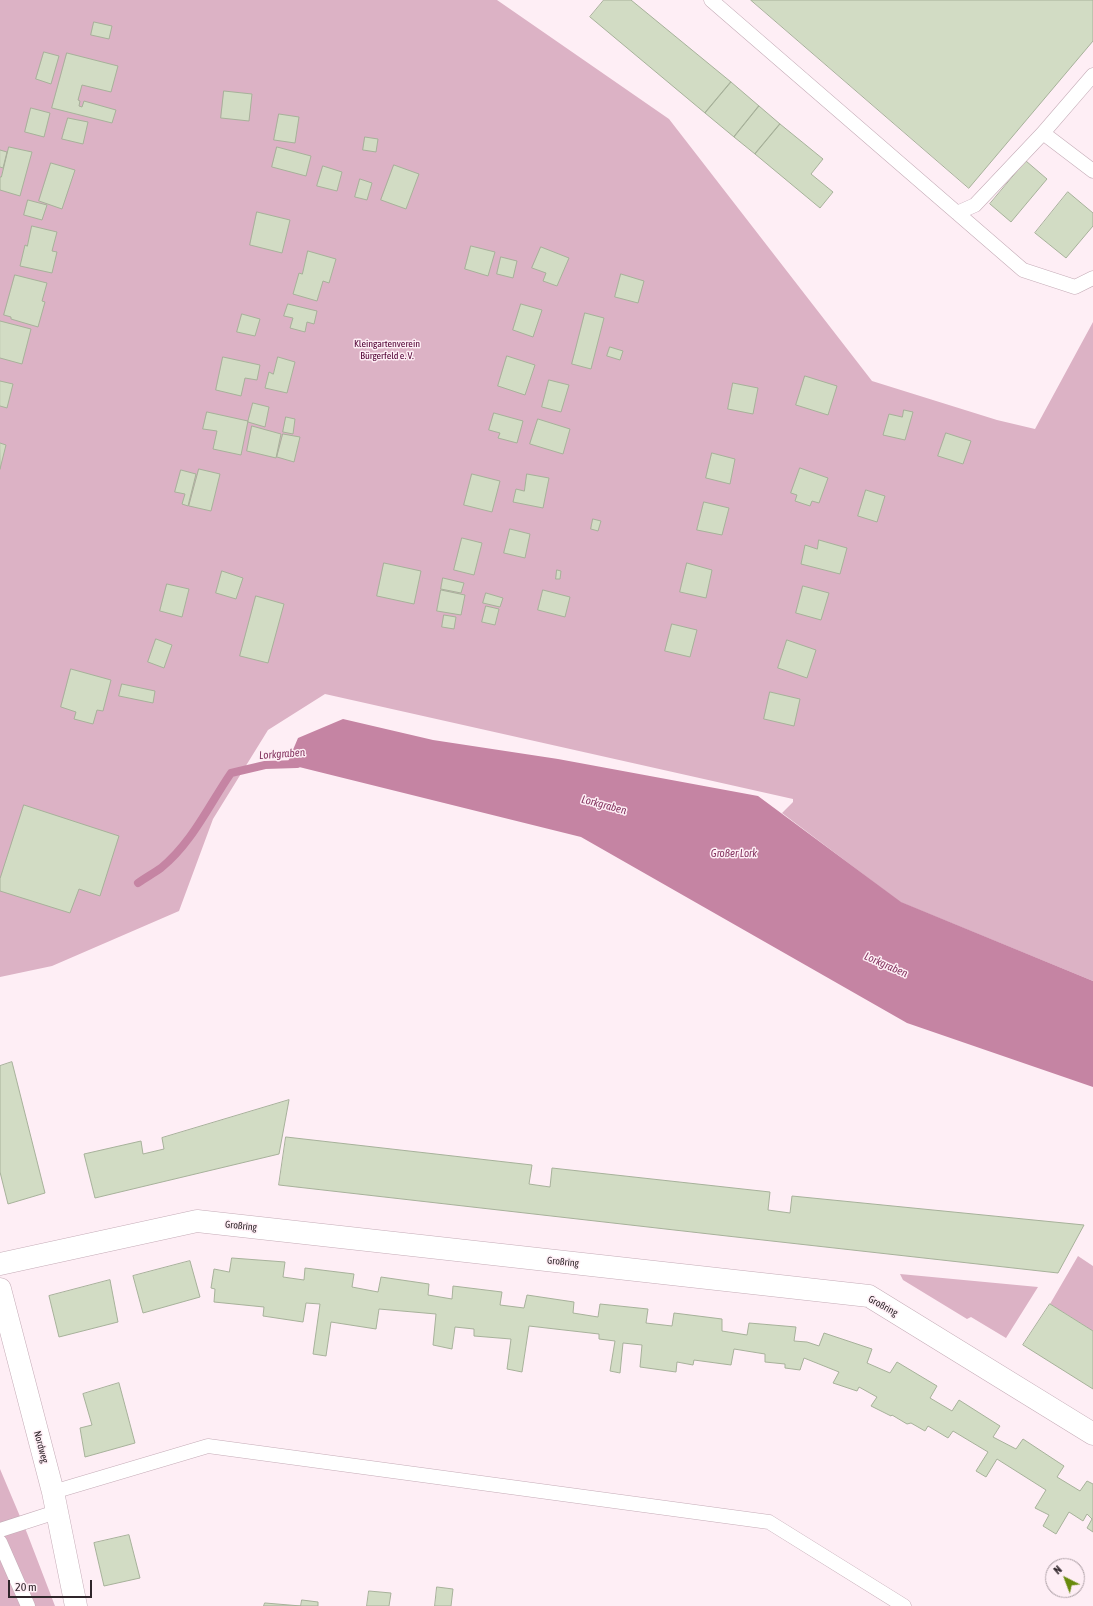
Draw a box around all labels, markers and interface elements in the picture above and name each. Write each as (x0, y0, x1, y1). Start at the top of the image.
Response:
park label: Kleingartenverein Bürgerfeld e. V. (354, 338, 420, 362)
water label: Lorkgraben (259, 746, 305, 762)
water label: Lorkgraben (580, 793, 628, 817)
water label: Großer Lork (711, 847, 757, 861)
water label: Lorkgraben (862, 950, 910, 980)
street label: Großring (224, 1218, 258, 1234)
street label: Großring (546, 1254, 580, 1270)
street label: Großring (866, 1293, 900, 1319)
street label: Nordweg (31, 1430, 51, 1464)
north arrow (1045, 1558, 1085, 1598)
text: N (1051, 1563, 1064, 1576)
scale bar (10, 1572, 94, 1598)
text: 20 m (15, 1580, 37, 1594)

